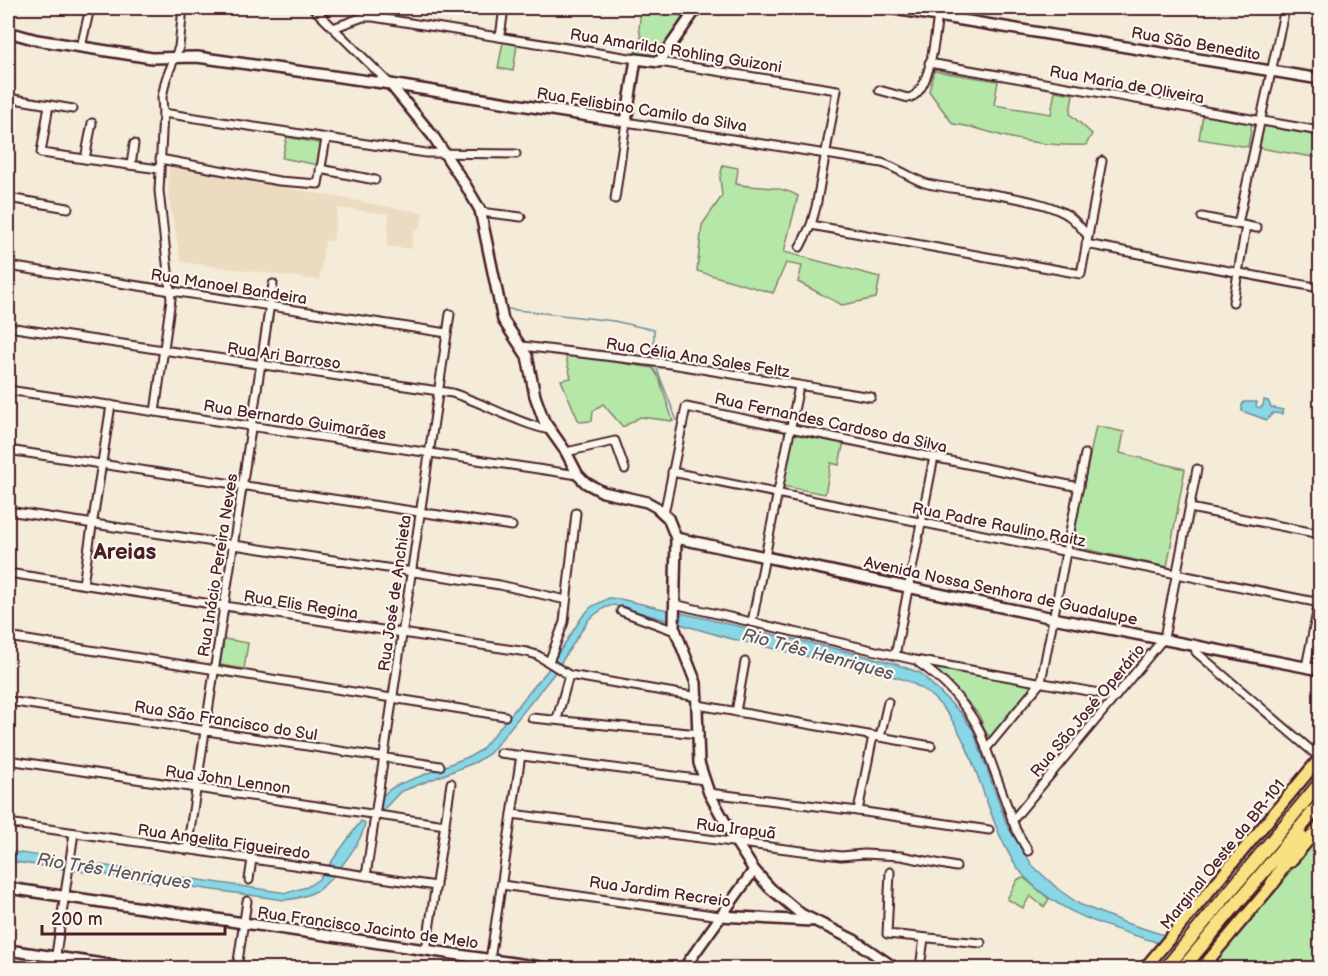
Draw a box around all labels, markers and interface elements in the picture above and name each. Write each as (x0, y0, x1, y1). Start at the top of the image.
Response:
street label: Rua São Benedito (1130, 24, 1262, 65)
street label: Rua Amarildo Rohling Guizoni (568, 25, 783, 78)
street label: Rua Maria de Oliveira (1048, 63, 1205, 108)
street label: Rua Felisbino Camilo da Silva (535, 84, 748, 137)
street label: Rua Manoel Bandeira (149, 266, 308, 309)
street label: Rua Célia Ana Sales Feltz (605, 335, 791, 382)
street label: Rua Ari Barroso (226, 339, 342, 374)
street label: Rua Fernandes Cardoso da Silva (713, 390, 949, 457)
street label: Rua Bernardo Guimarães (202, 397, 388, 444)
street label: Rua Inácio Pereira Neves (195, 472, 242, 658)
street label: Rua Padre Raulino Raitz (910, 499, 1087, 552)
street label: Rua José de Anchieta (375, 514, 416, 673)
district label: Areias (93, 539, 157, 566)
street label: Avenida Nossa Senhora de Guadalupe (862, 553, 1140, 630)
street label: Rua Elis Regina (242, 587, 359, 624)
water label: Rio Três Henriques (740, 624, 896, 685)
street label: Rua São José Operário (1027, 641, 1149, 781)
street label: Rua São Francisco do Sul (133, 698, 319, 745)
street label: Rua John Lennon (164, 762, 292, 799)
street label: Marginal Oeste da BR-101 (1157, 776, 1290, 934)
street label: Rua Irapuã (695, 815, 777, 844)
street label: Rua Angelita Figueiredo (136, 821, 311, 864)
water label: Rio Três Henriques (35, 849, 193, 894)
street label: Rua Jardim Recreio (588, 873, 732, 912)
scale bar (42, 898, 225, 936)
street label: Rua Francisco Jacinto de Melo (256, 904, 480, 953)
text: 200 m (51, 909, 103, 930)

